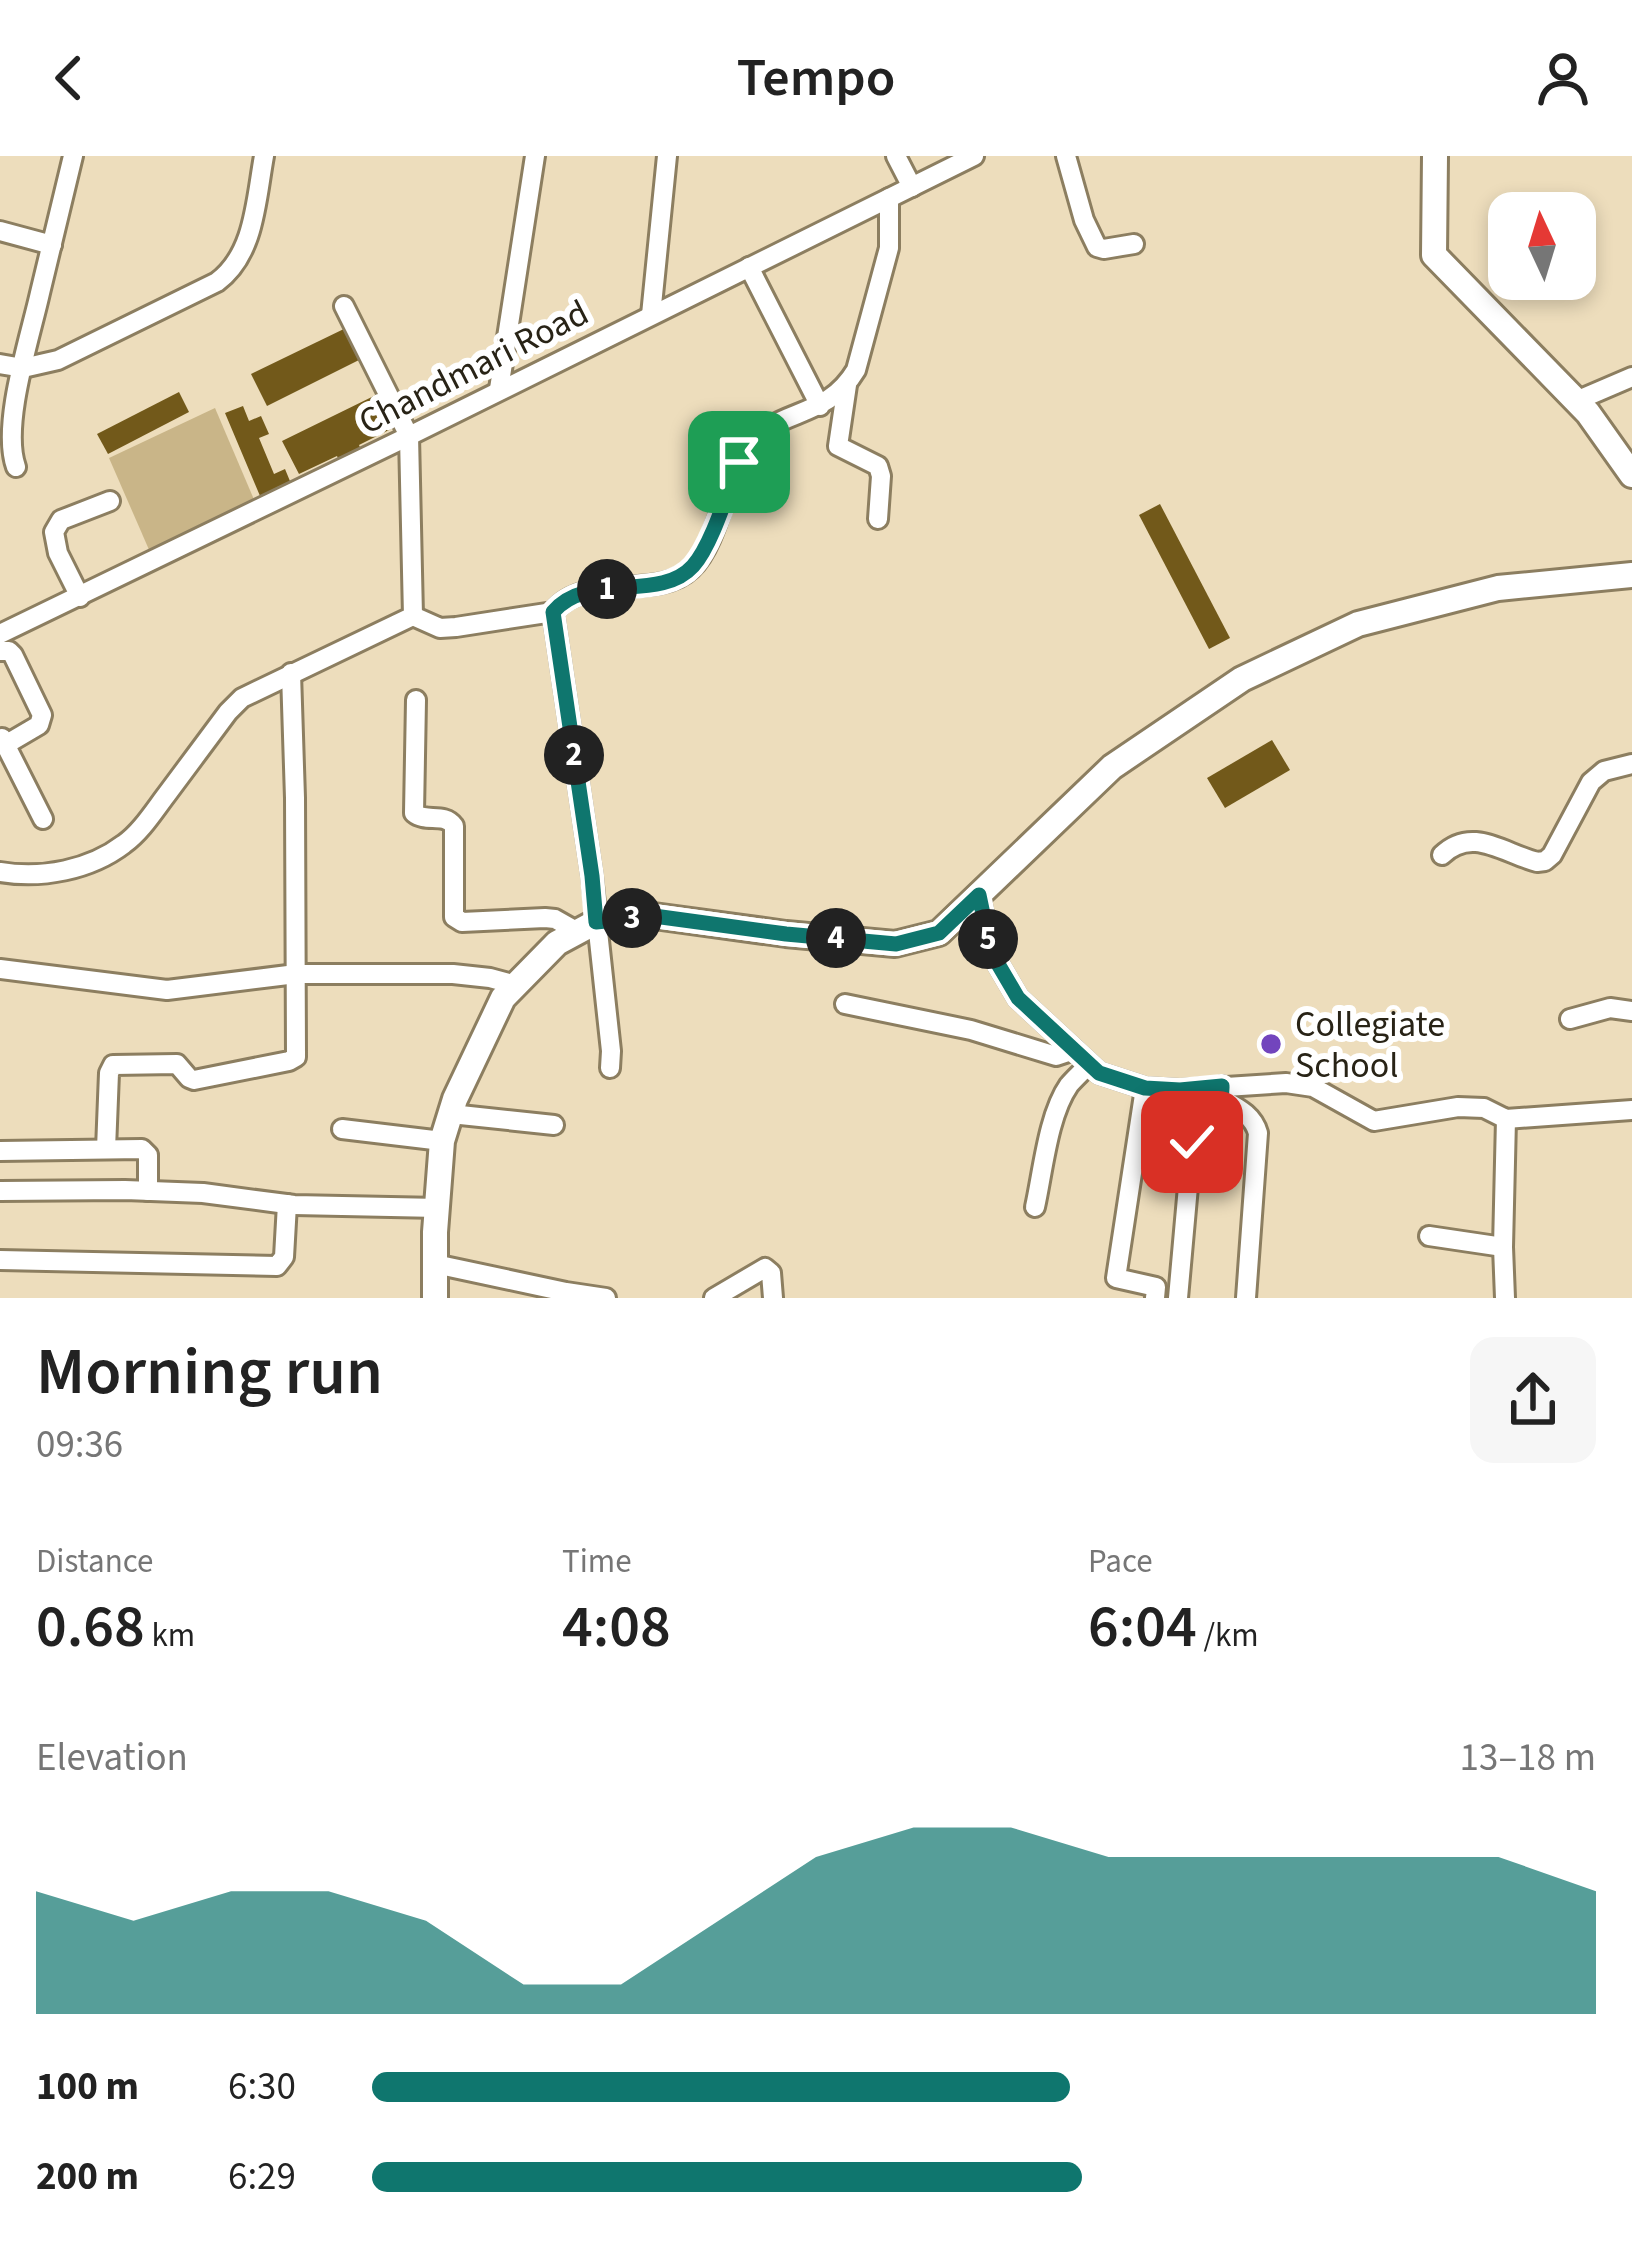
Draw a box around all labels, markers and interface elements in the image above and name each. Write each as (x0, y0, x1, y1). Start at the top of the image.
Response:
text: Tempo (737, 40, 895, 117)
icon: back (36, 45, 102, 111)
icon: person (1530, 45, 1596, 111)
north arrow (1488, 192, 1596, 300)
map controls (1488, 192, 1596, 300)
street label: Chandmari Road (350, 287, 597, 447)
pin (688, 411, 790, 513)
icon: arrive (706, 429, 772, 495)
pin: 1 (577, 559, 637, 619)
text: 1 (598, 565, 616, 612)
pin: 2 (544, 725, 604, 785)
text: 2 (565, 731, 583, 778)
pin: 3 (602, 888, 662, 948)
text: 3 (623, 894, 641, 941)
pin: 4 (806, 908, 866, 968)
pin: 5 (958, 909, 1018, 969)
text: 4 (827, 914, 845, 961)
text: 5 (979, 915, 997, 962)
place label: Collegiate School (1295, 999, 1445, 1091)
marker: Collegiate School (1258, 1031, 1284, 1057)
pin (1141, 1091, 1243, 1193)
icon: check (1159, 1109, 1225, 1175)
text: Morning run (36, 1325, 383, 1419)
button: share (1470, 1337, 1596, 1463)
text: 09:36 (36, 1417, 123, 1473)
text: Distance (36, 1538, 153, 1585)
text: Time (562, 1538, 632, 1585)
text: Pace (1088, 1538, 1153, 1585)
text: 0.68 (36, 1585, 145, 1670)
text: 4:08 (562, 1585, 671, 1670)
text: 6:04 (1088, 1585, 1197, 1670)
text: km (145, 1612, 195, 1659)
text: /km (1197, 1612, 1259, 1659)
text: Elevation (36, 1730, 188, 1786)
text: 13–18 m (1460, 1730, 1596, 1786)
text: 100 m (36, 2059, 139, 2115)
text: 6:30 (228, 2059, 296, 2115)
text: 200 m (36, 2149, 139, 2205)
text: 6:29 (228, 2149, 296, 2205)

